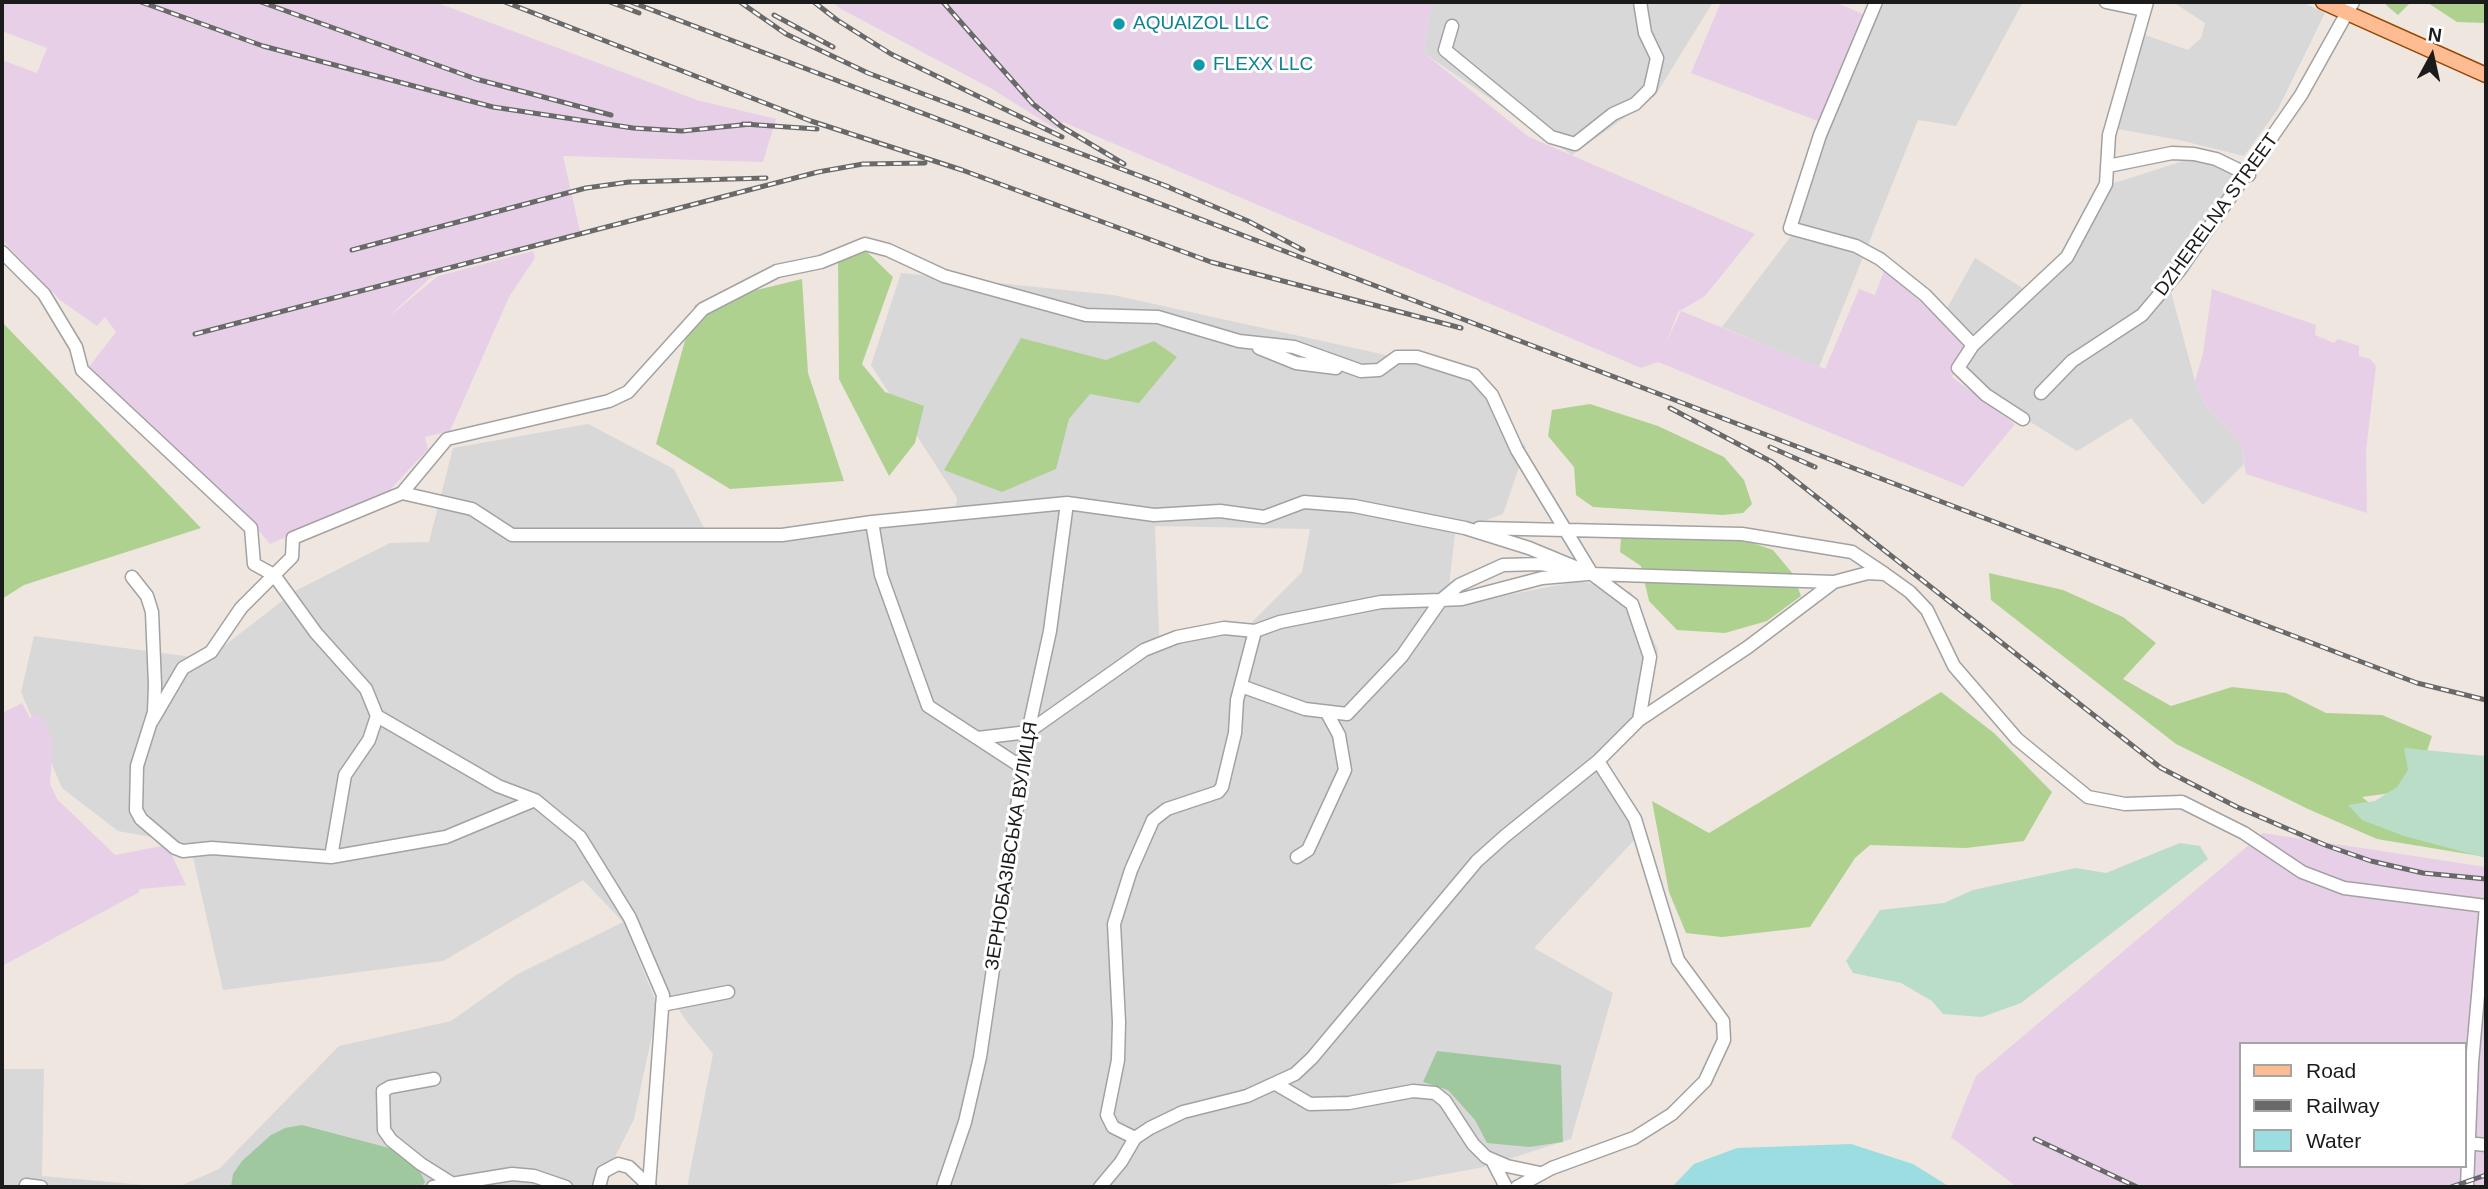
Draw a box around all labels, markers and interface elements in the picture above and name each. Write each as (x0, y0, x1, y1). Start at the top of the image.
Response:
place label: AQUAIZOL LLC (1133, 13, 1269, 35)
marker: AQUAIZOL LLC (1111, 16, 1127, 32)
north arrow (2397, 21, 2467, 91)
text: N (2427, 23, 2443, 46)
place label: FLEXX LLC (1213, 54, 1313, 76)
marker: FLEXX LLC (1191, 57, 1207, 73)
street label: DZHERELNA STREET (2150, 129, 2284, 301)
street label: ЗЕРНОБАЗІВСЬКА ВУЛИЦЯ (981, 720, 1043, 972)
legend (2240, 1042, 2467, 1168)
text: Road (2306, 1059, 2356, 1082)
text: Railway (2306, 1094, 2380, 1117)
text: Water (2306, 1129, 2361, 1152)

